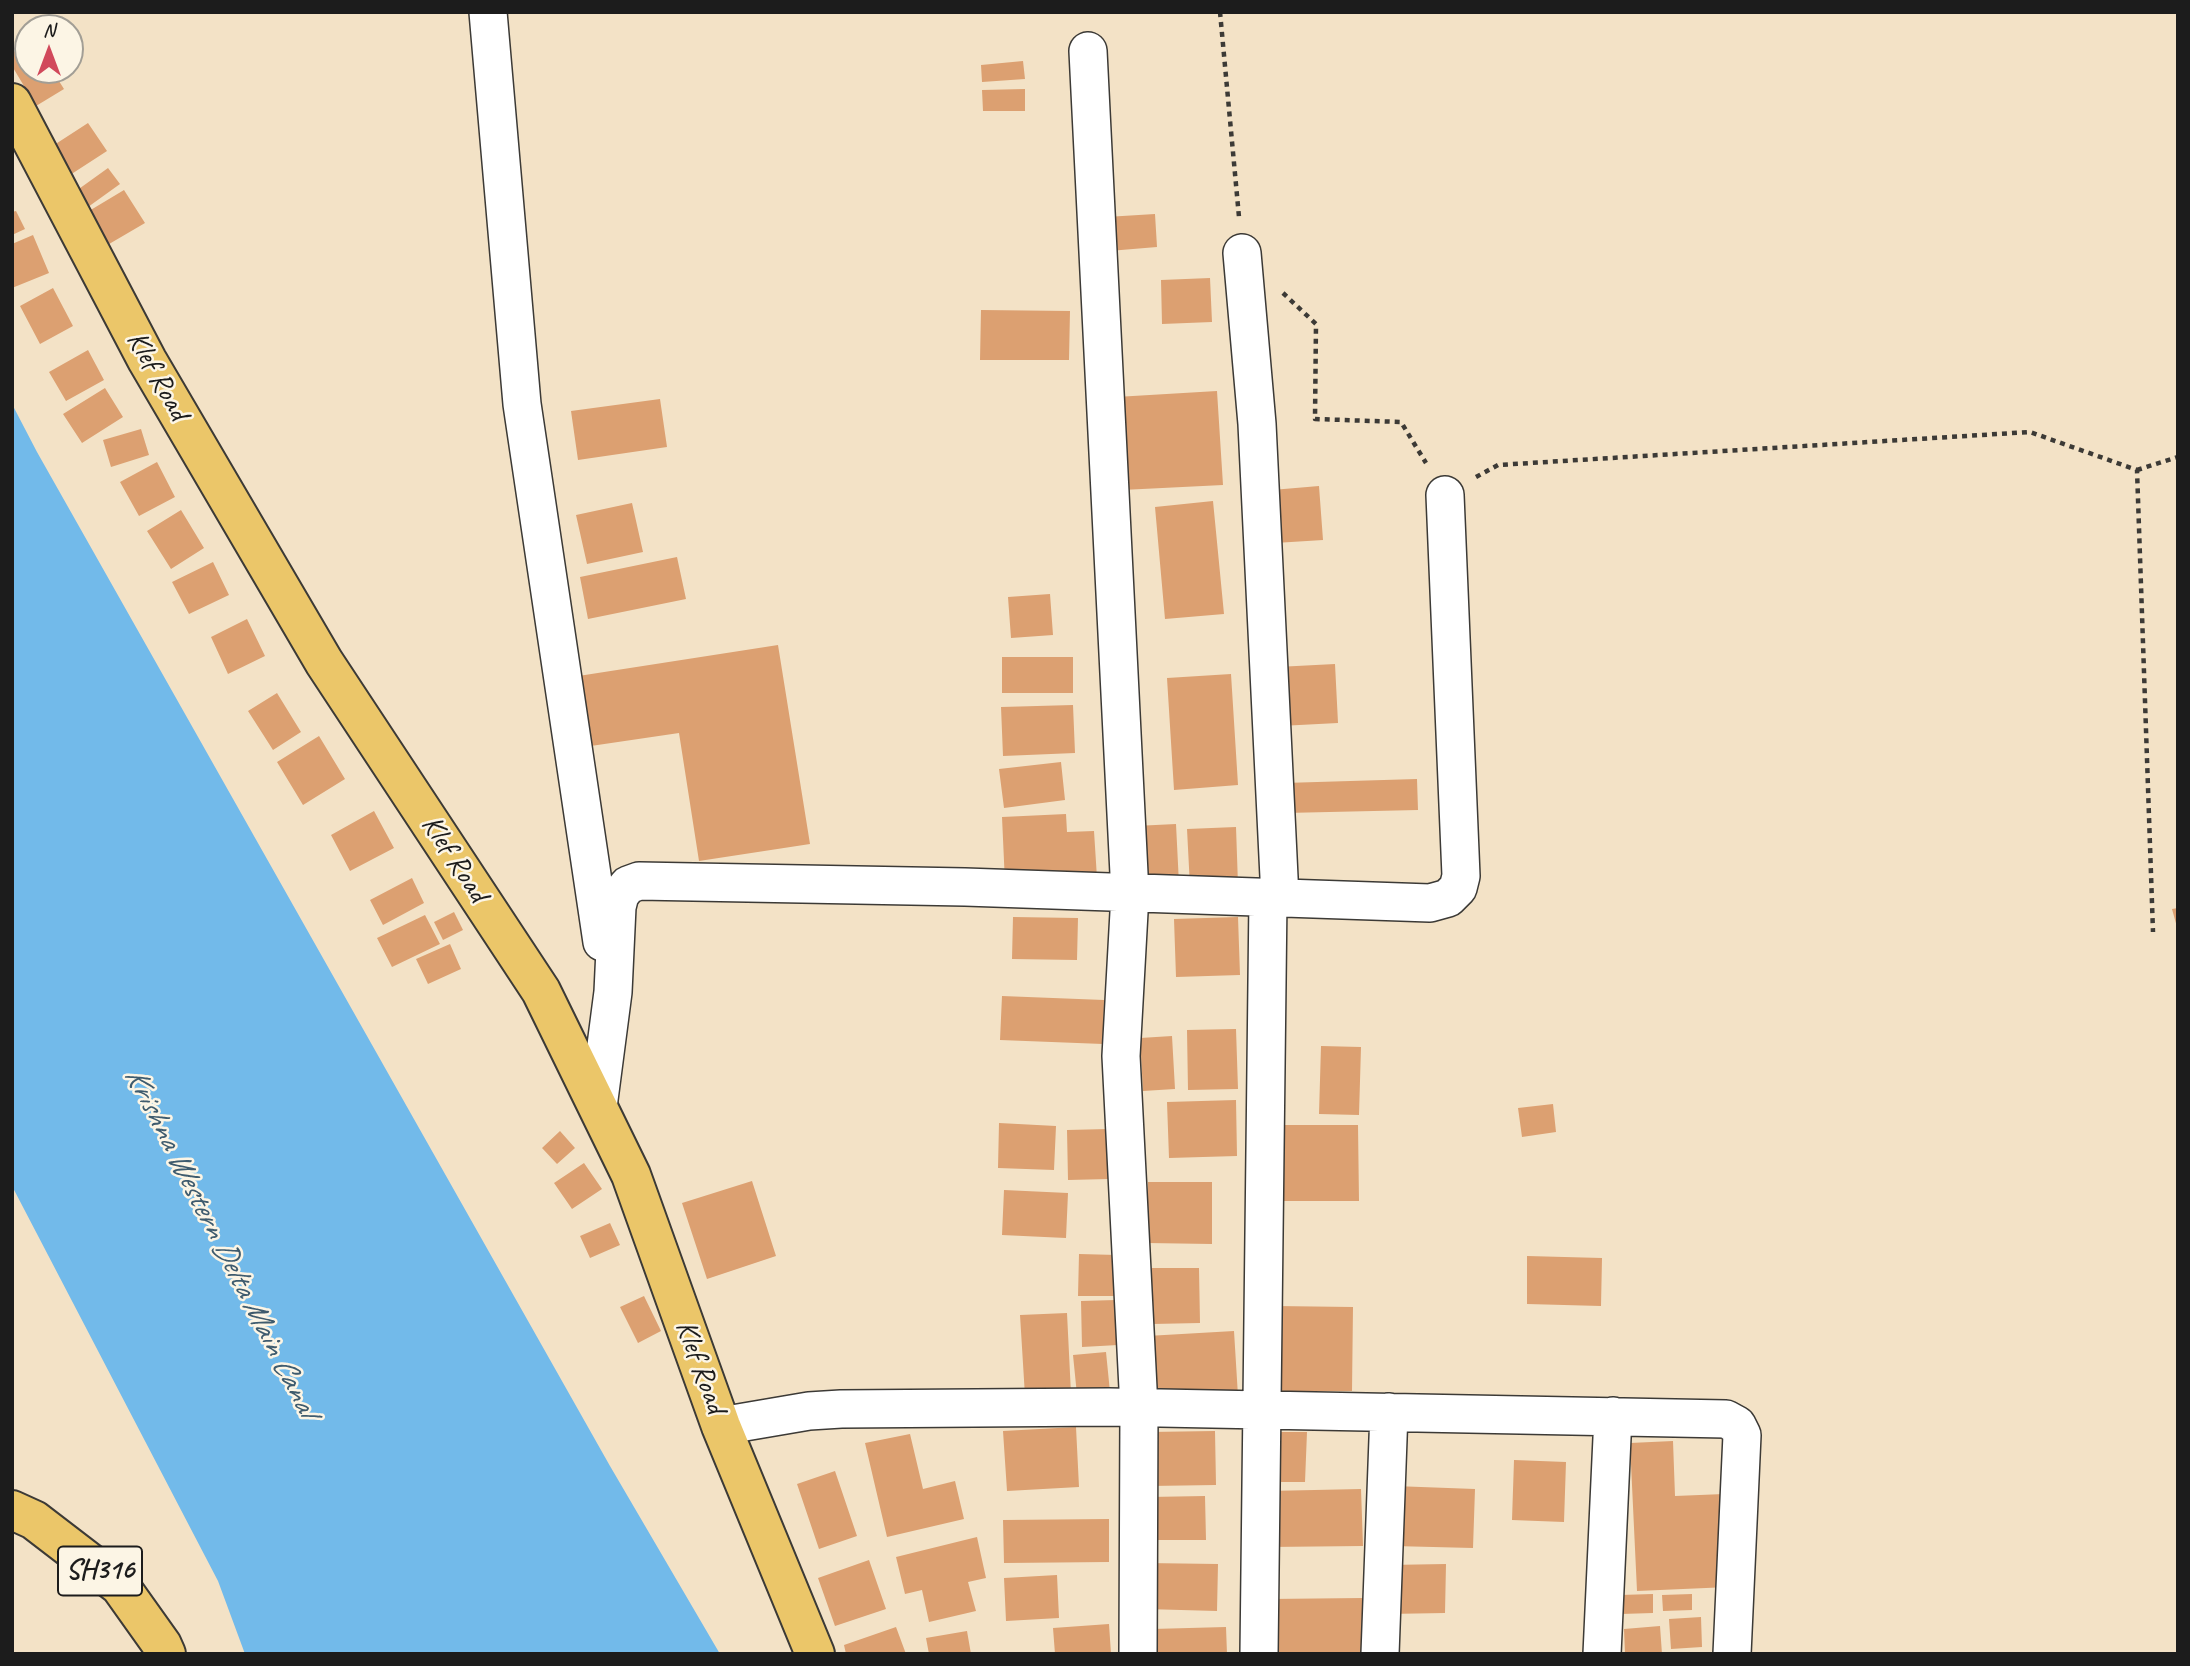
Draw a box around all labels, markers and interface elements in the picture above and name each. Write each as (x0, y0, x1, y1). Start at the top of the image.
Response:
north arrow (14, 14, 84, 84)
text: N (43, 18, 55, 42)
street label: Klef Road (118, 325, 196, 427)
street label: Klef Road (413, 809, 495, 909)
water label: Krishna Western Delta Main Canal (115, 1061, 325, 1423)
street label: Klef Road (667, 1316, 733, 1418)
road number: SH316 (58, 1546, 142, 1596)

